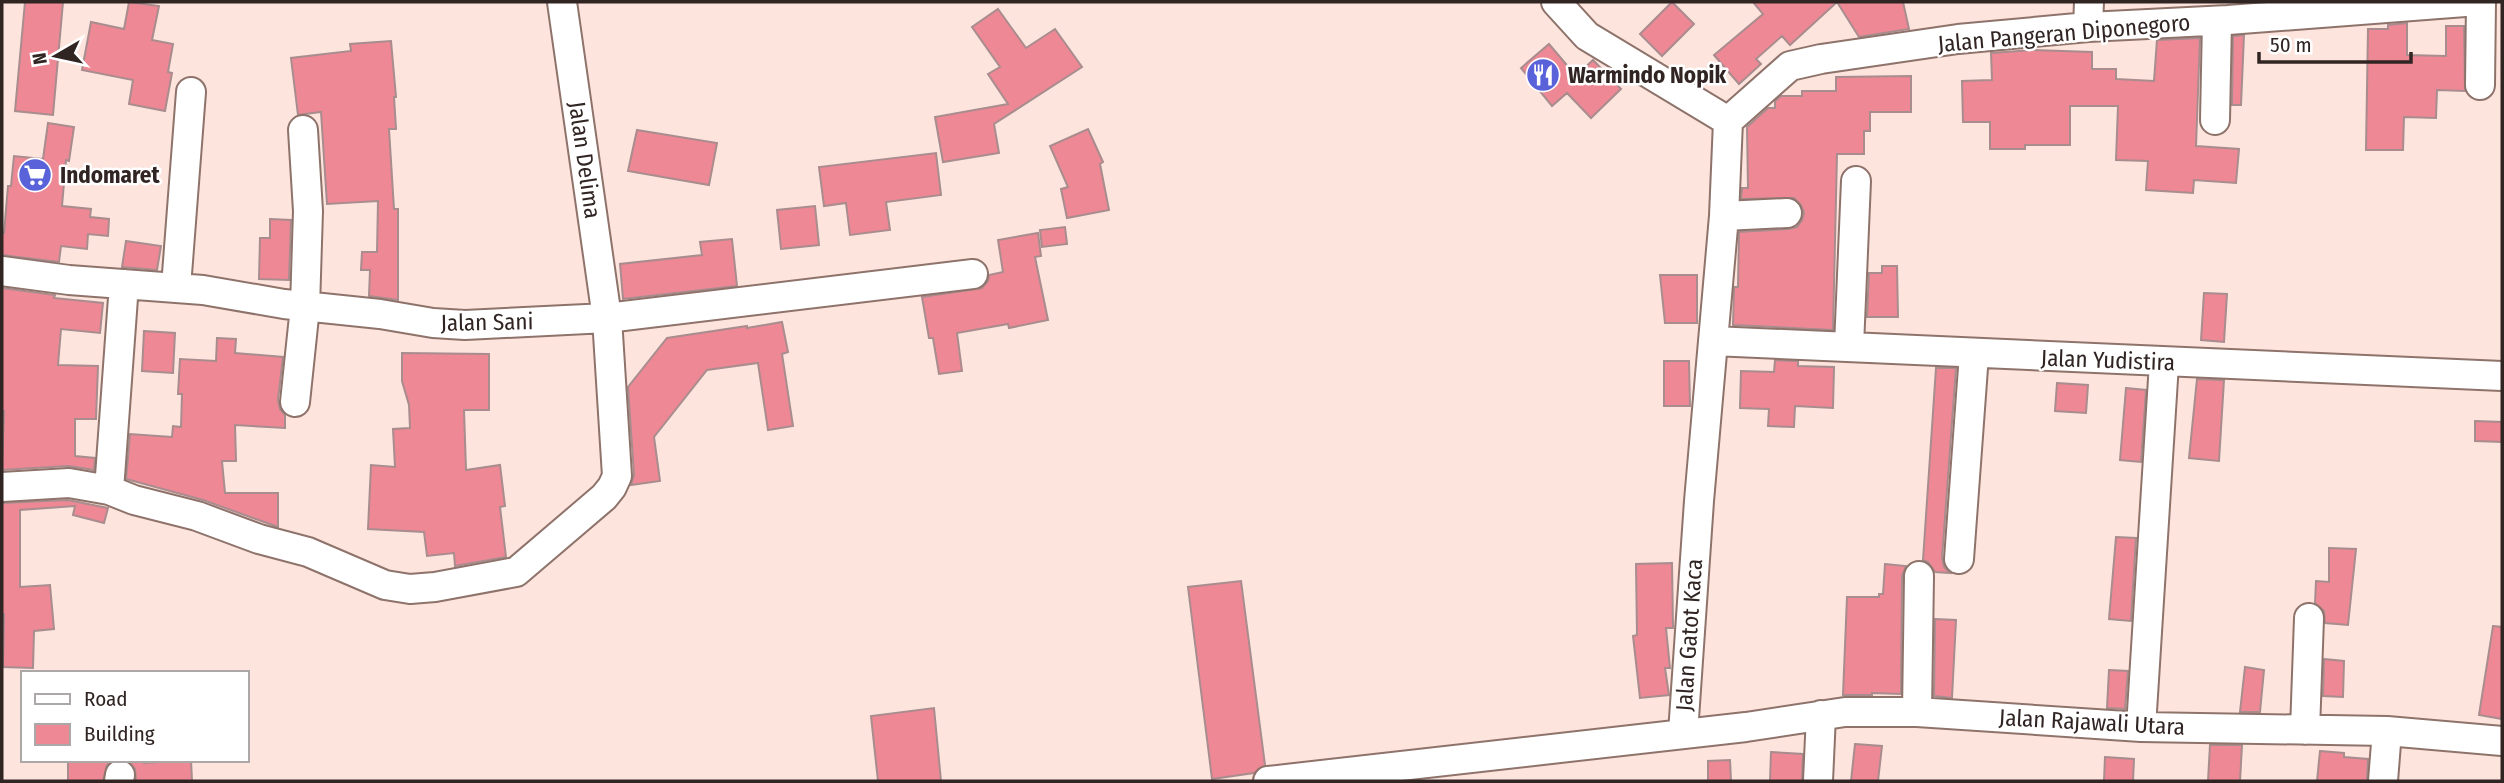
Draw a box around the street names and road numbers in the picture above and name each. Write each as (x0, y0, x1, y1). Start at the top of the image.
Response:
street label: Jalan Pangeran Diponegoro (1937, 8, 2191, 58)
street label: Jalan Delima (563, 100, 607, 220)
street label: Jalan Sani (440, 307, 534, 337)
street label: Jalan Yudistira (2040, 344, 2176, 376)
street label: Jalan Gatot Kaca (1670, 558, 1708, 712)
street label: Jalan Rajawali Utara (1998, 703, 2186, 741)

